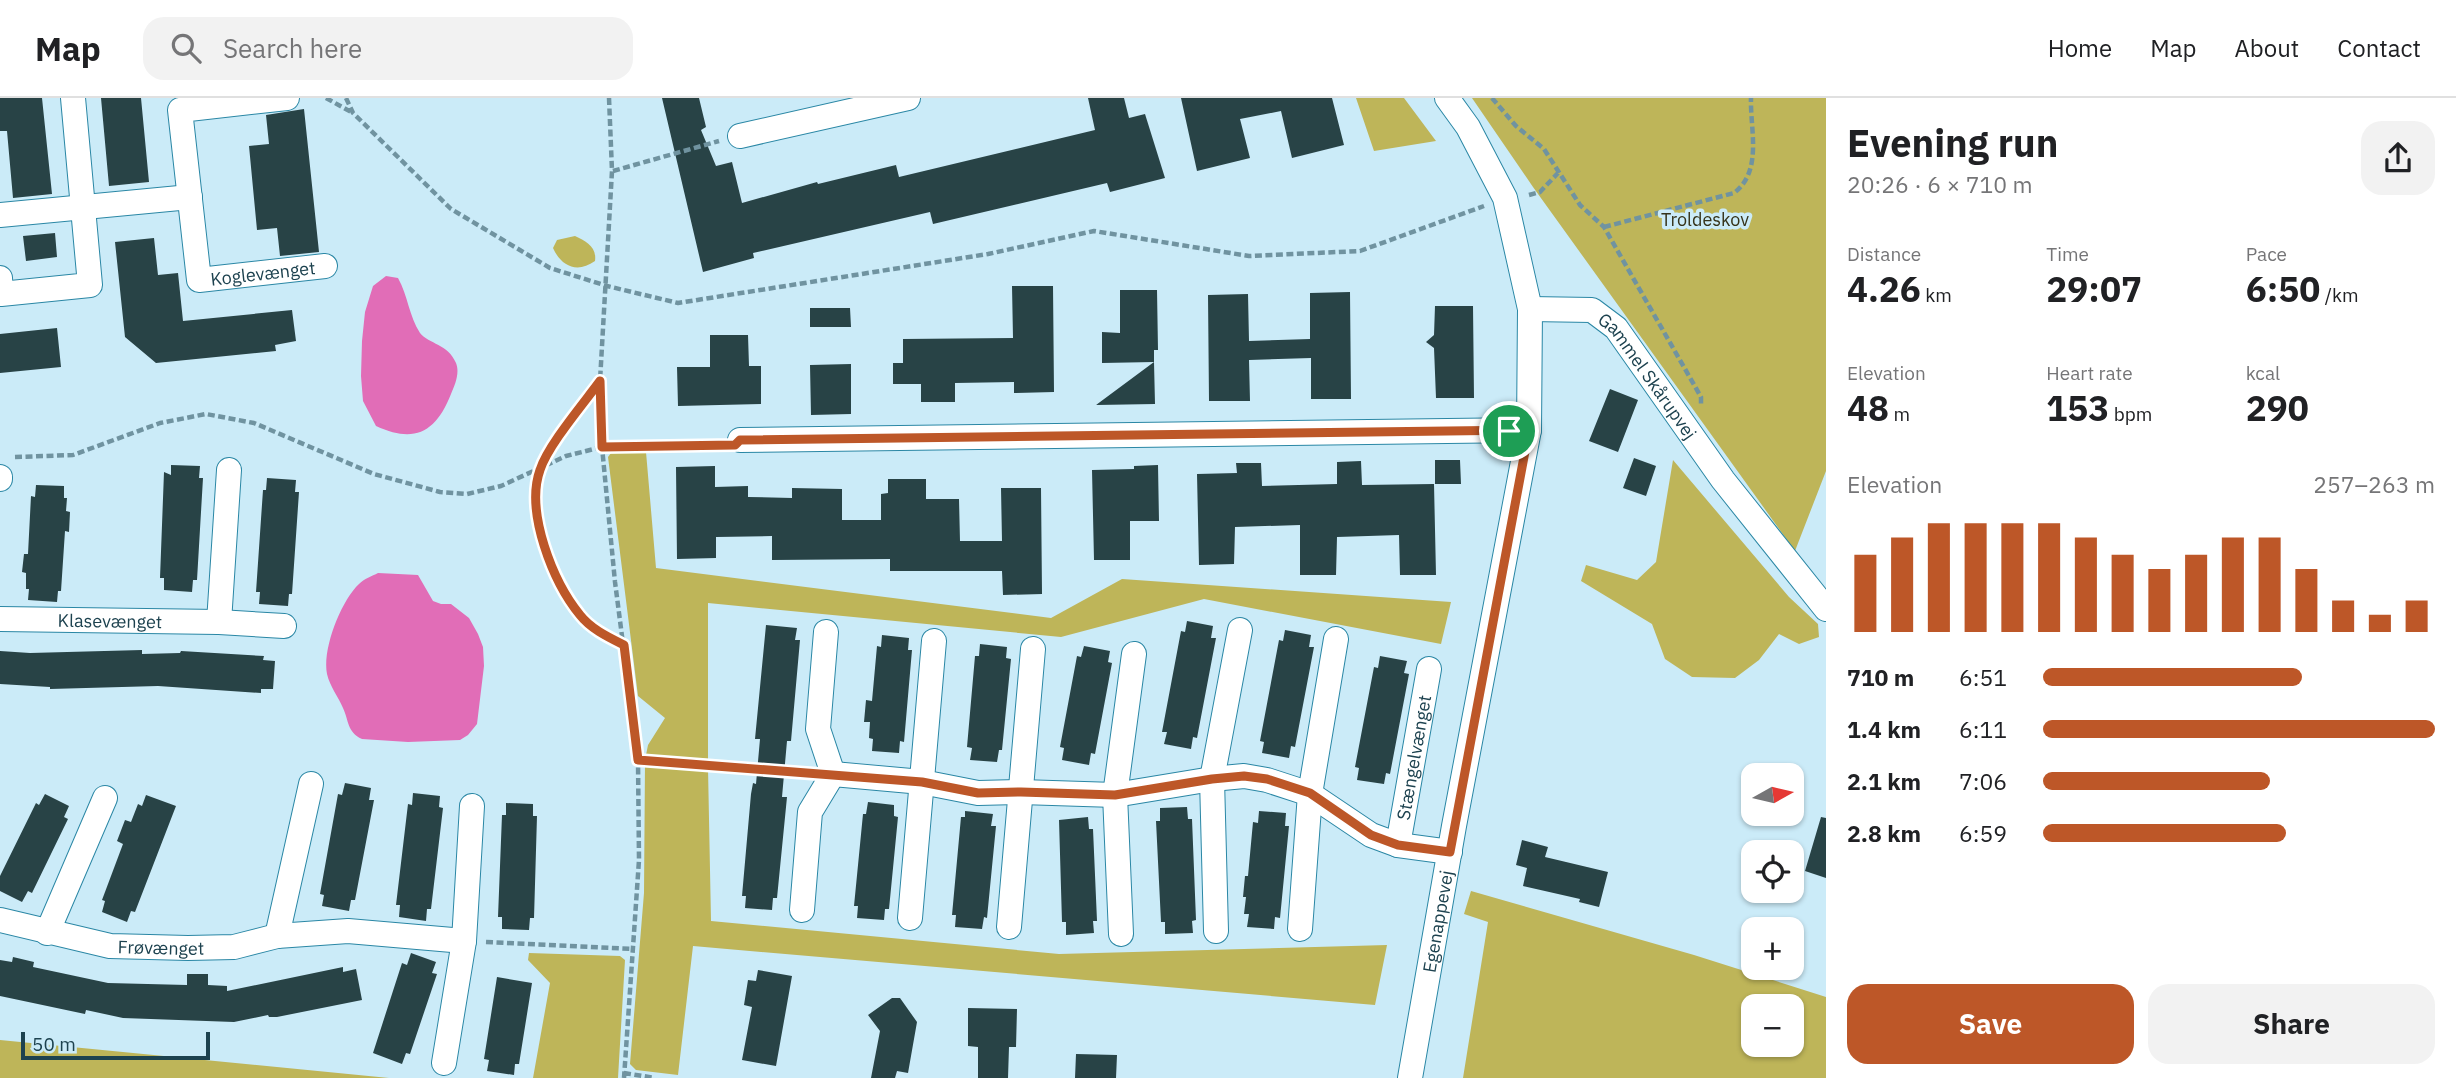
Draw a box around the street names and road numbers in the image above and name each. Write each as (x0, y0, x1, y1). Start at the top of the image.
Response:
street label: Koglevænget (209, 256, 317, 290)
street label: Gammel Skårupvej (1594, 307, 1702, 444)
street label: Klasevænget (58, 608, 162, 633)
street label: Stængelvænget (1391, 693, 1436, 822)
street label: Egenappevej (1417, 868, 1458, 974)
street label: Frøvænget (117, 935, 204, 960)

